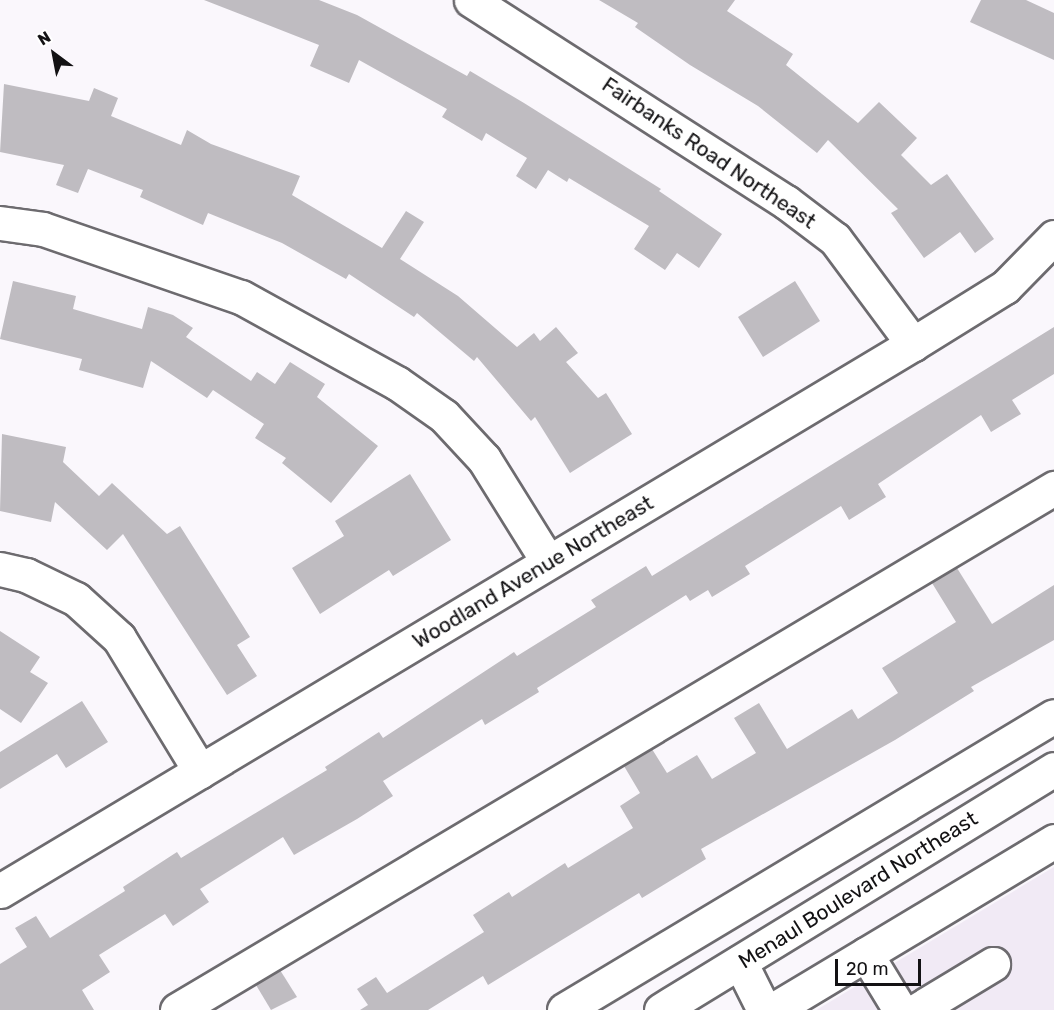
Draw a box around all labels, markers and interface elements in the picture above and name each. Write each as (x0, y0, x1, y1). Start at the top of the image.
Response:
north arrow (24, 24, 84, 84)
text: N (34, 27, 54, 49)
street label: Fairbanks Road Northeast (597, 72, 821, 234)
street label: Woodland Avenue Northeast (408, 490, 658, 654)
street label: Menaul Boulevard Northeast (734, 806, 982, 974)
scale bar (838, 947, 924, 985)
text: 20 m (846, 958, 888, 980)

